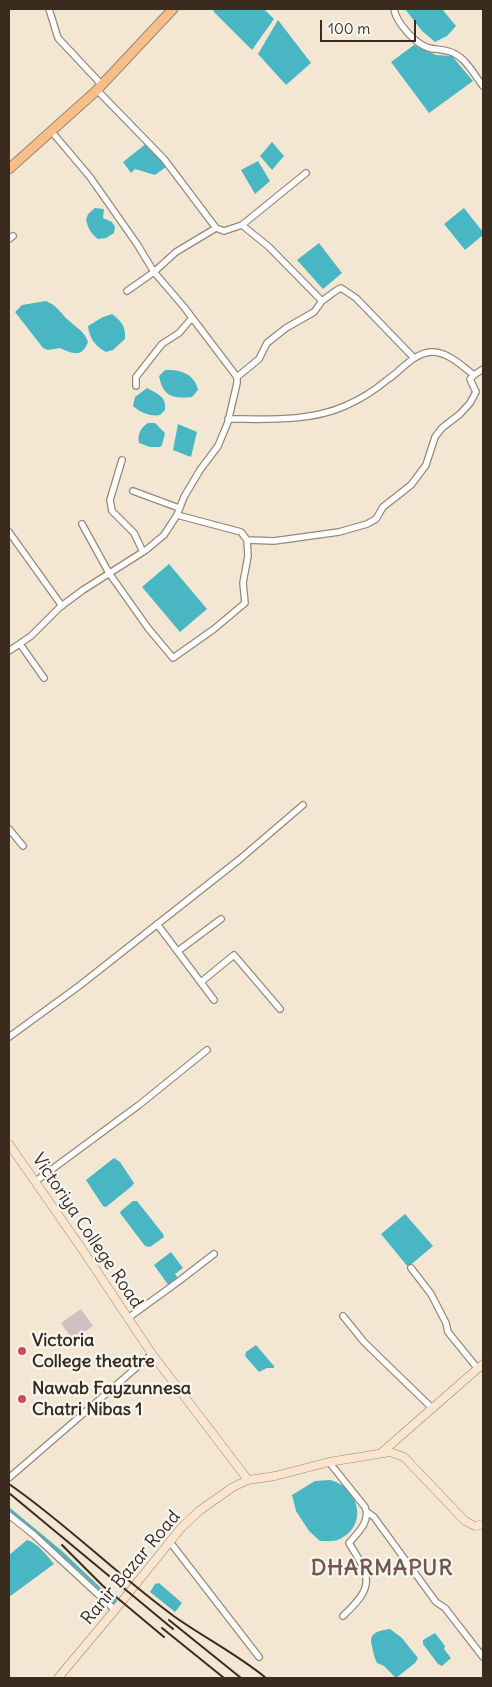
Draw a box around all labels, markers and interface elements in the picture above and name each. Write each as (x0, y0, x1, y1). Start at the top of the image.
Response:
scale bar (322, 10, 418, 42)
text: 100 m (328, 19, 370, 38)
street label: Victoriya College Road (27, 1149, 147, 1313)
place label: Victoria College theatre (32, 1330, 155, 1372)
marker: Victoria College theatre (16, 1345, 28, 1357)
place label: Nawab Fayzunnesa Chatri Nibas 1 (32, 1378, 191, 1420)
marker: Nawab Fayzunnesa Chatri Nibas 1 (16, 1393, 28, 1405)
street label: Ranir Bazar Road (77, 1507, 185, 1629)
district label: DHARMAPUR (310, 1556, 454, 1582)

